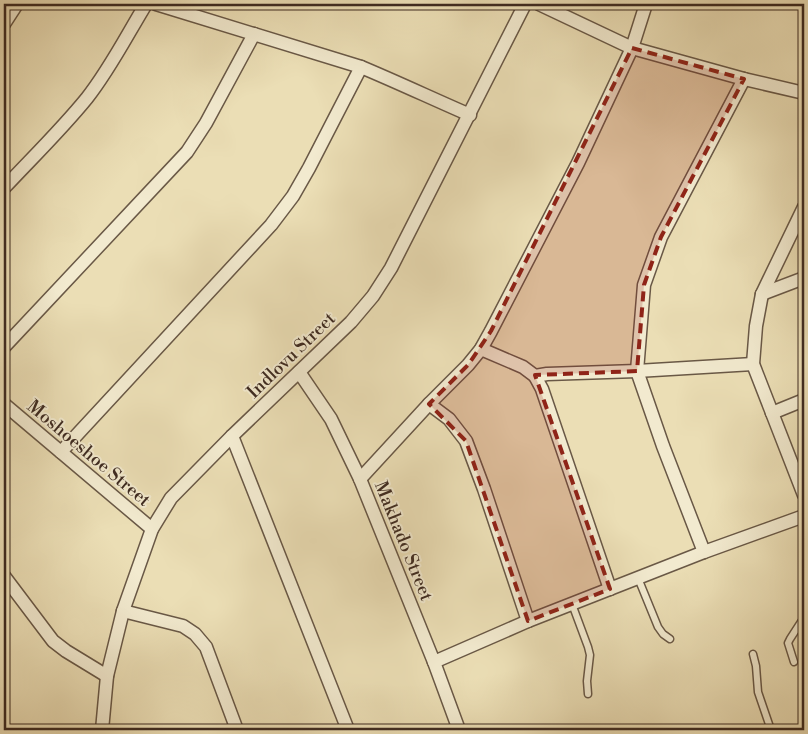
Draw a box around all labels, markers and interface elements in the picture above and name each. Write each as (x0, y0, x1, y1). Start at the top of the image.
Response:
street label: Indlovu Street (242, 307, 341, 403)
street label: Moshoeshoe Street (22, 395, 156, 512)
street label: Makhado Street (369, 478, 438, 605)

